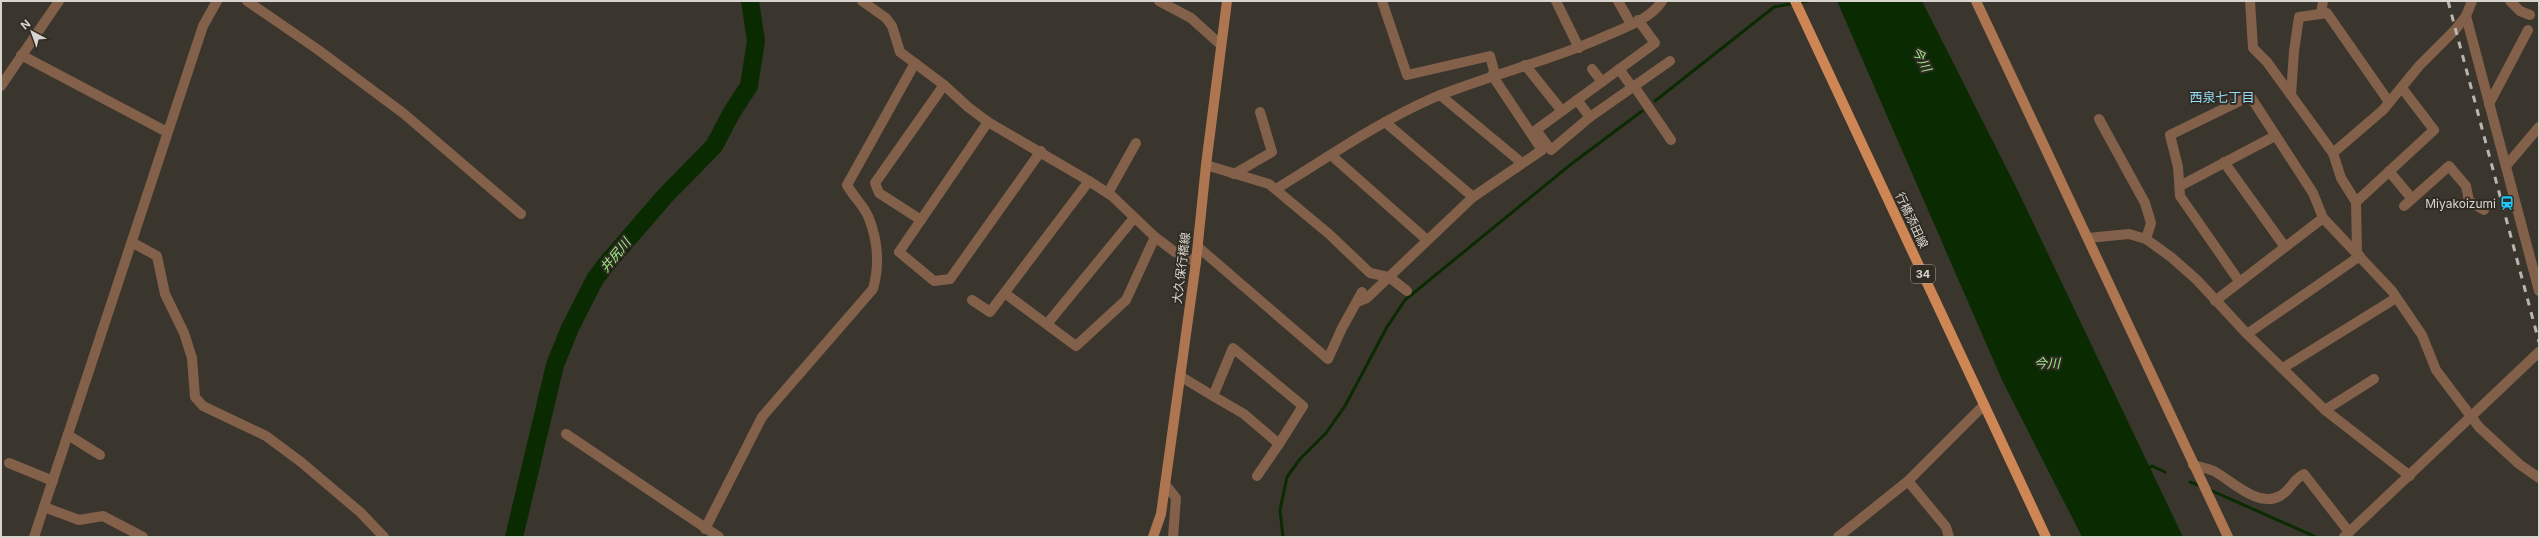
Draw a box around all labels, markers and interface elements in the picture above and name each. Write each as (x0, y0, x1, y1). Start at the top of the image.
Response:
north arrow (12, 12, 52, 52)
text: N (18, 16, 33, 32)
water label: 今川 (1909, 44, 1936, 76)
district label: 西泉七丁目 (2189, 89, 2255, 105)
street label: 行橋添田線 (1893, 190, 1931, 250)
station icon: Miyakoizumi (2499, 195, 2515, 211)
place label: Miyakoizumi (2425, 196, 2496, 211)
street label: 大久保行橋線 (1169, 231, 1193, 305)
water label: 井尻川 (597, 233, 635, 275)
road number: 34 (1911, 265, 1935, 283)
water label: 今川 (2034, 355, 2062, 371)

